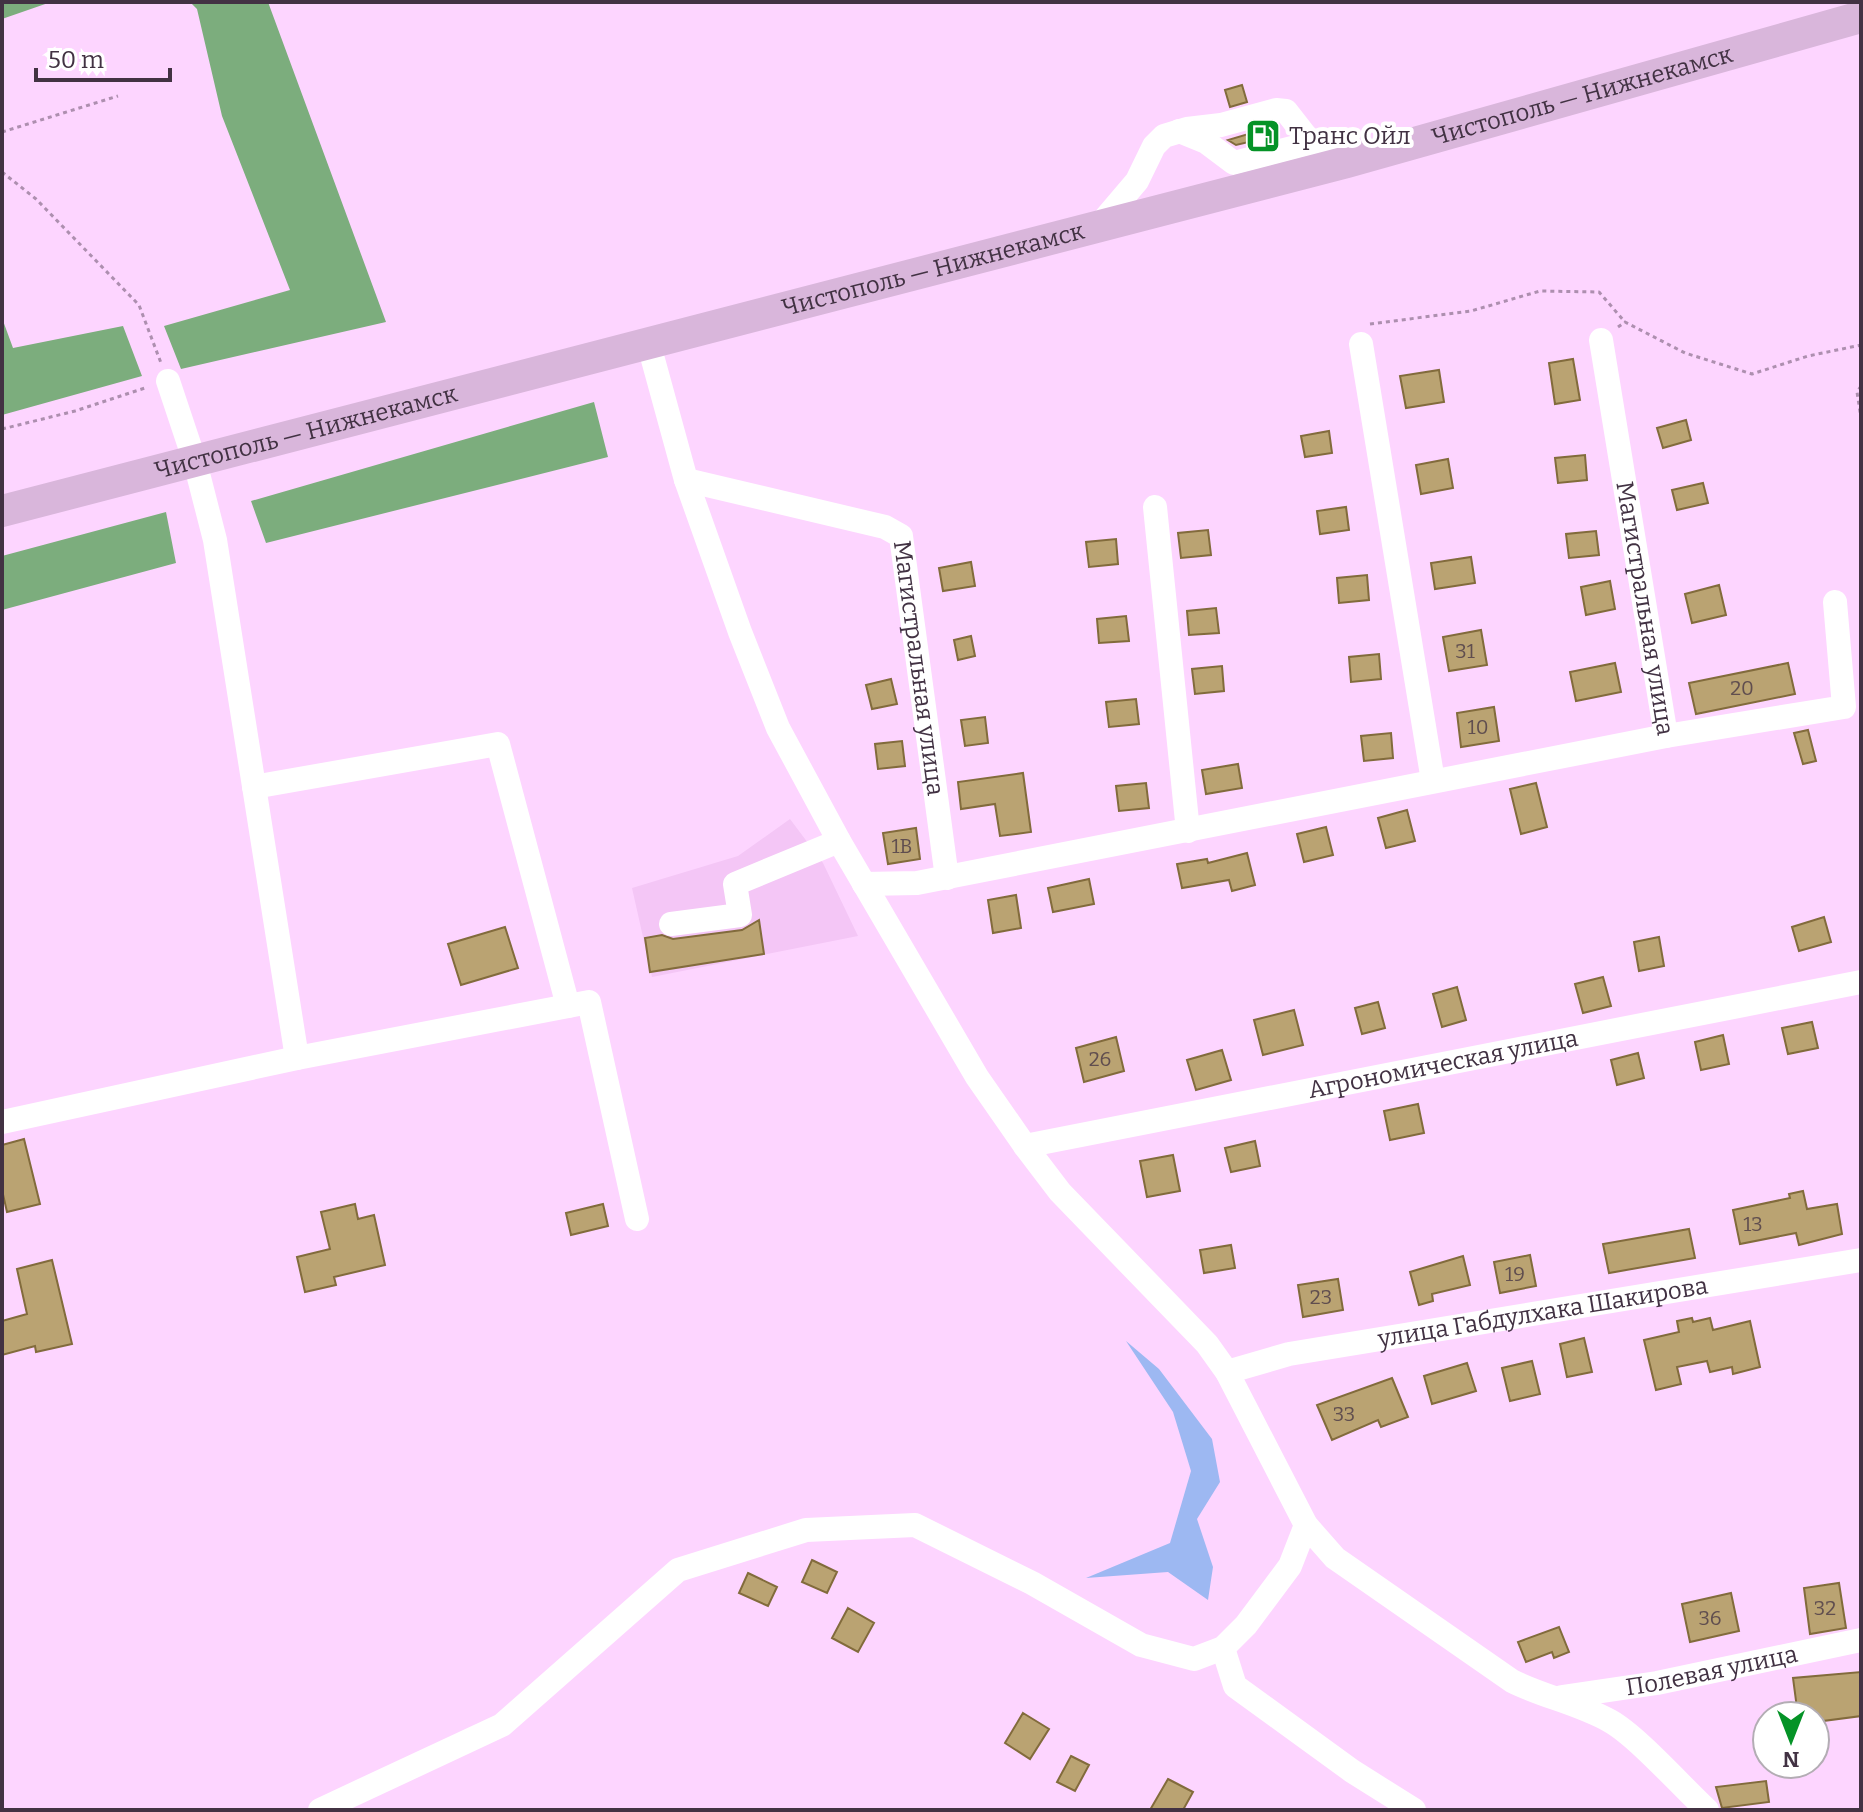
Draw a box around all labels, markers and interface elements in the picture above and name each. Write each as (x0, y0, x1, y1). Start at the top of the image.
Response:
scale bar (36, 32, 170, 82)
street label: Чистополь — Нижнекамск (1429, 40, 1736, 151)
text: 50 m (48, 46, 104, 74)
fuel station icon: Транс Ойл (1244, 117, 1282, 155)
place label: Транс Ойл (1289, 122, 1411, 150)
street label: Чистополь — Нижнекамск (779, 217, 1087, 322)
street label: Чистополь — Нижнекамск (152, 380, 460, 485)
street label: Магистральная улица (1610, 479, 1680, 738)
street label: Магистральная улица (888, 539, 950, 797)
house number: 31 (1455, 639, 1475, 663)
house number: 20 (1730, 676, 1754, 700)
house number: 10 (1468, 715, 1488, 739)
house number: 1В (891, 834, 913, 858)
street label: Агрономическая улица (1306, 1024, 1580, 1104)
house number: 26 (1089, 1047, 1111, 1071)
house number: 13 (1743, 1212, 1763, 1236)
house number: 19 (1505, 1262, 1525, 1286)
street label: улица Габдулхака Шакирова (1375, 1271, 1710, 1353)
house number: 23 (1310, 1285, 1332, 1309)
house number: 33 (1333, 1402, 1355, 1426)
house number: 32 (1814, 1596, 1836, 1620)
house number: 36 (1698, 1606, 1722, 1630)
street label: Полевая улица (1624, 1640, 1800, 1701)
north arrow (1751, 1700, 1831, 1780)
text: N (1782, 1746, 1799, 1773)

